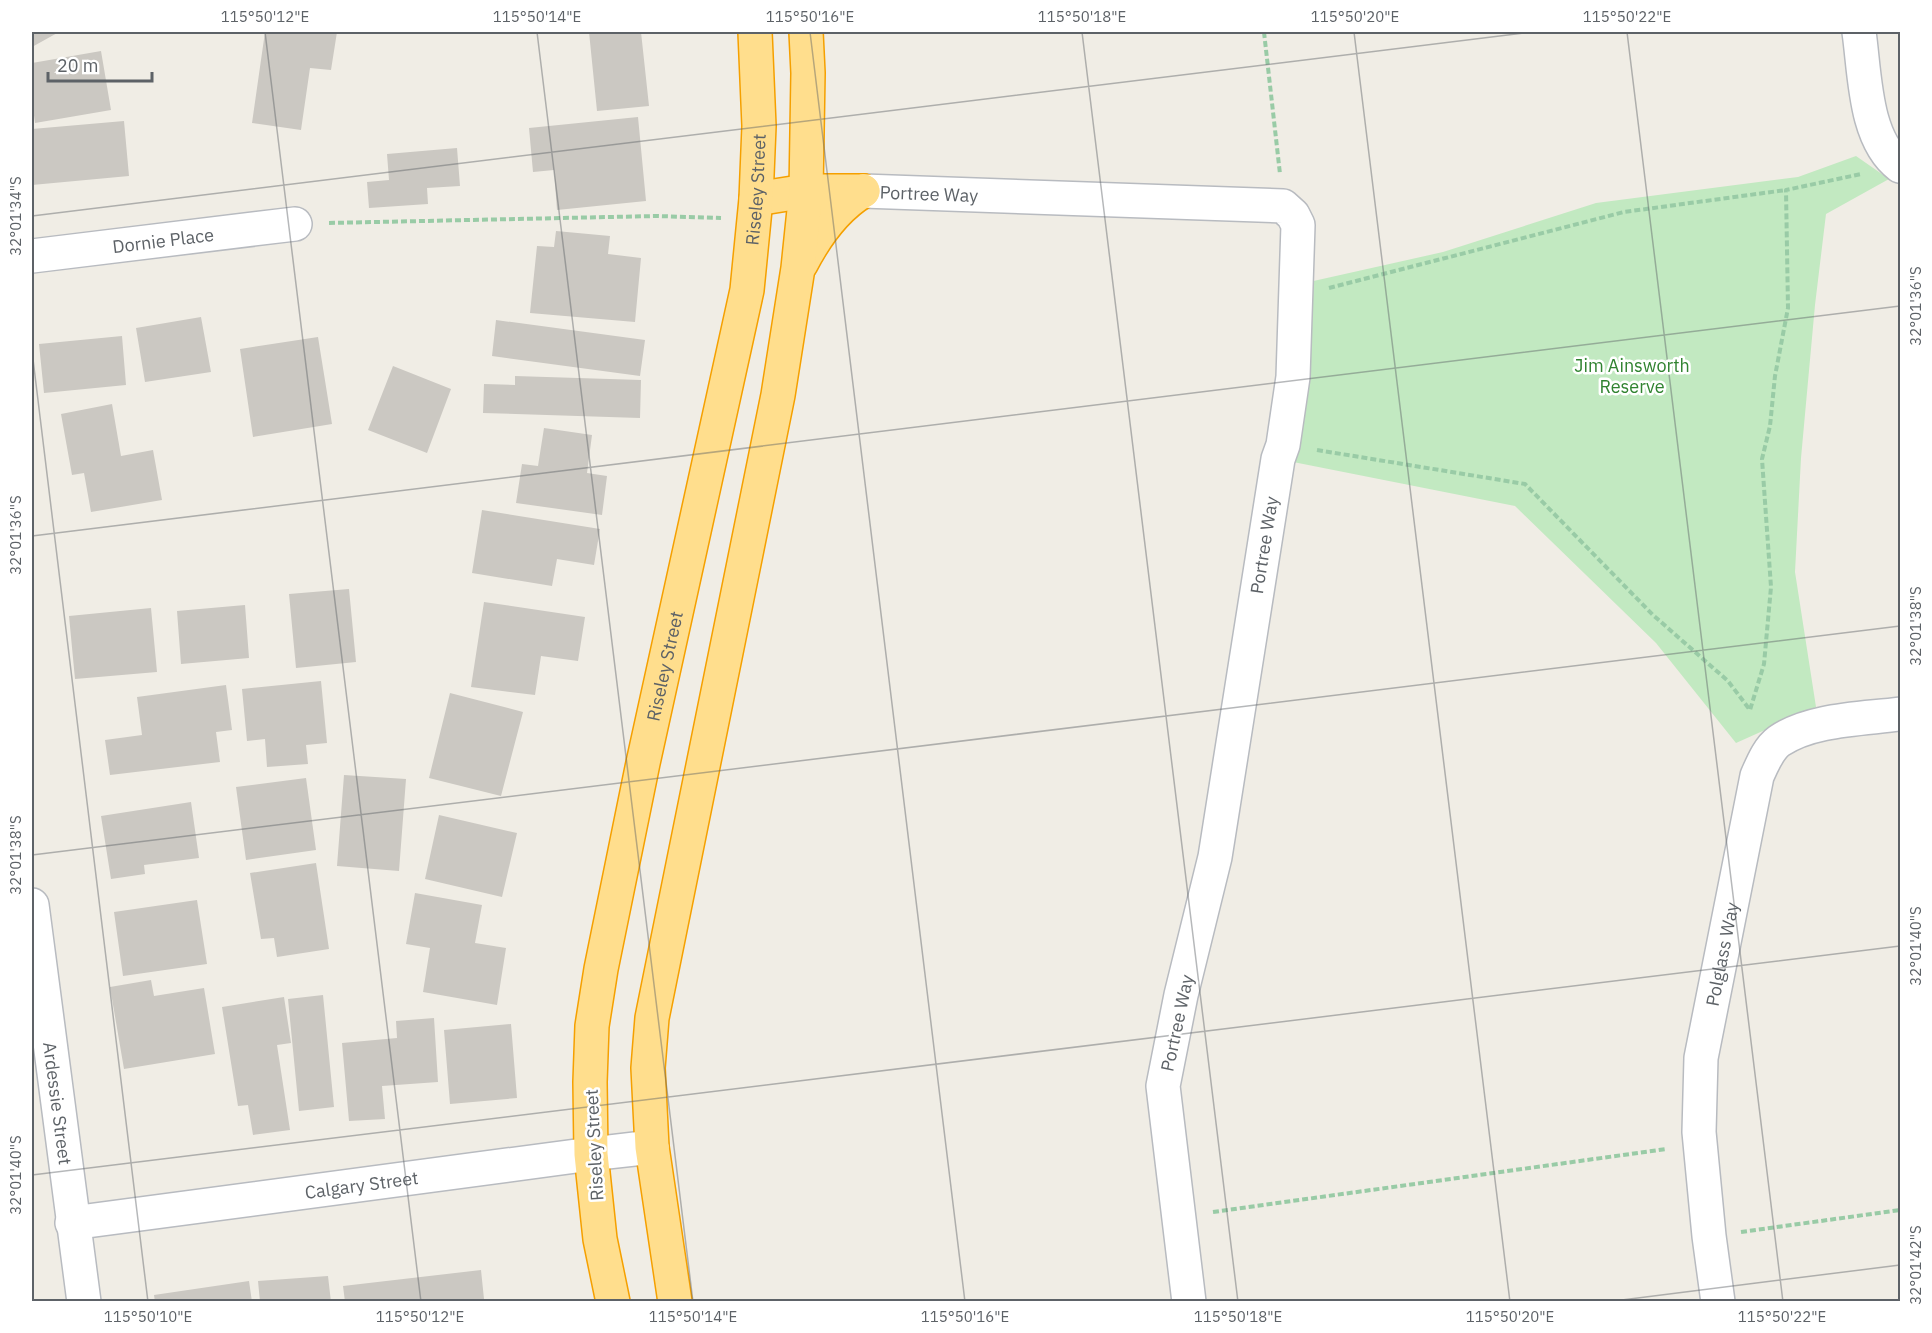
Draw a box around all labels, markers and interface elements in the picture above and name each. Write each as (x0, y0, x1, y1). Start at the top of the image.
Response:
text: 115°50'12"E (221, 7, 309, 26)
text: 115°50'14"E (493, 7, 581, 26)
text: 115°50'16"E (766, 7, 854, 26)
text: 115°50'18"E (1038, 7, 1126, 26)
text: 115°50'20"E (1311, 7, 1399, 26)
text: 115°50'22"E (1583, 7, 1671, 26)
scale bar (48, 45, 152, 83)
text: 20 m (57, 54, 99, 77)
street label: Riseley Street (740, 133, 770, 246)
text: 32°01'34"S (6, 176, 25, 256)
street label: Portree Way (879, 180, 979, 207)
street label: Dornie Place (111, 222, 215, 258)
text: 32°01'36"S (1906, 266, 1925, 346)
park label: Jim Ainsworth Reserve (1574, 354, 1690, 398)
text: 32°01'36"S (6, 495, 25, 575)
street label: Portree Way (1245, 495, 1283, 595)
text: 32°01'38"S (1906, 586, 1925, 666)
street label: Riseley Street (641, 609, 688, 723)
text: 32°01'38"S (6, 815, 25, 895)
street label: Polglass Way (1700, 900, 1743, 1008)
text: 32°01'40"S (1906, 906, 1925, 986)
street label: Portree Way (1156, 972, 1198, 1074)
street label: Ardessie Street (39, 1040, 77, 1166)
street label: Riseley Street (580, 1088, 608, 1202)
text: 32°01'40"S (6, 1135, 25, 1215)
street label: Calgary Street (303, 1166, 420, 1203)
text: 32°01'42"S (1906, 1225, 1925, 1305)
text: 115°50'10"E (104, 1307, 192, 1326)
text: 115°50'12"E (376, 1307, 464, 1326)
text: 115°50'14"E (649, 1307, 737, 1326)
text: 115°50'16"E (921, 1307, 1009, 1326)
text: 115°50'18"E (1194, 1307, 1282, 1326)
text: 115°50'20"E (1466, 1307, 1554, 1326)
text: 115°50'22"E (1738, 1307, 1826, 1326)

